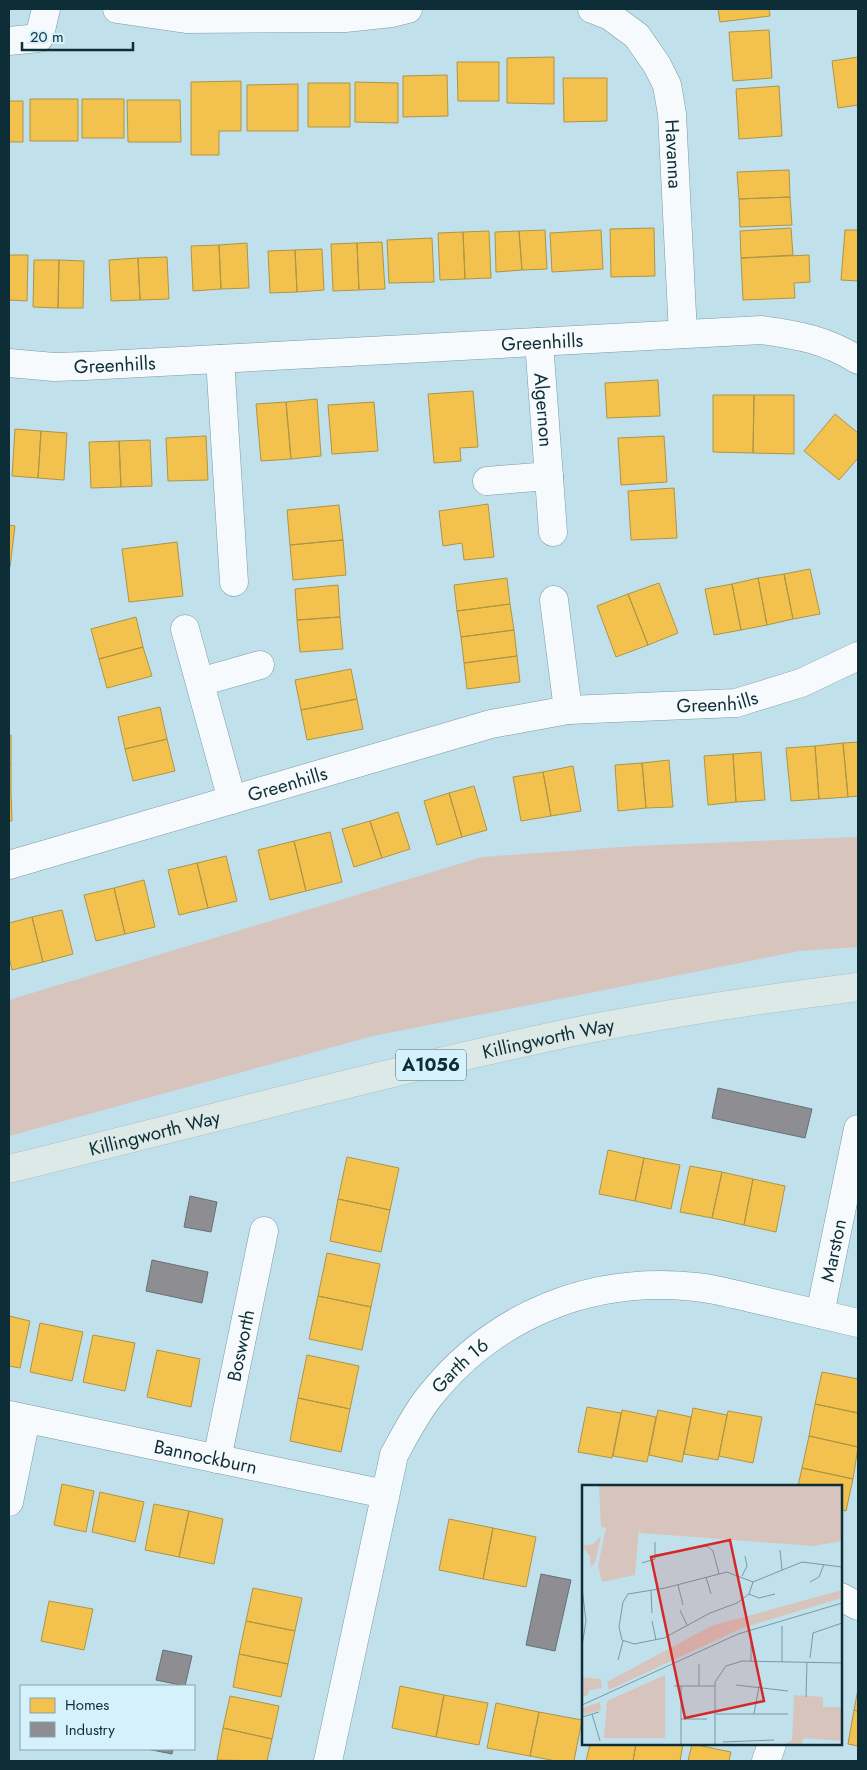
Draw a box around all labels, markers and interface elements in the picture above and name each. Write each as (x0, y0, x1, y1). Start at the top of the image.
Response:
scale bar (22, 20, 134, 52)
text: 20 m (30, 26, 64, 48)
street label: Havanna (658, 119, 689, 189)
street label: Greenhills (501, 327, 584, 358)
street label: Greenhills (73, 349, 157, 380)
street label: Algernon (527, 372, 560, 448)
street label: Greenhills (676, 684, 762, 719)
street label: Greenhills (244, 760, 331, 809)
street label: Killingworth Way (480, 1011, 617, 1066)
road number: A1056 (396, 1050, 466, 1080)
street label: Killingworth Way (86, 1103, 224, 1163)
street label: Marston (814, 1217, 853, 1284)
street label: Bosworth (220, 1307, 261, 1384)
street label: Garth 16 (425, 1332, 494, 1399)
street label: Bannockburn (151, 1433, 260, 1481)
inset map (582, 1485, 842, 1745)
legend (20, 1685, 195, 1750)
text: Homes (65, 1694, 109, 1716)
text: Industry (65, 1719, 115, 1741)

